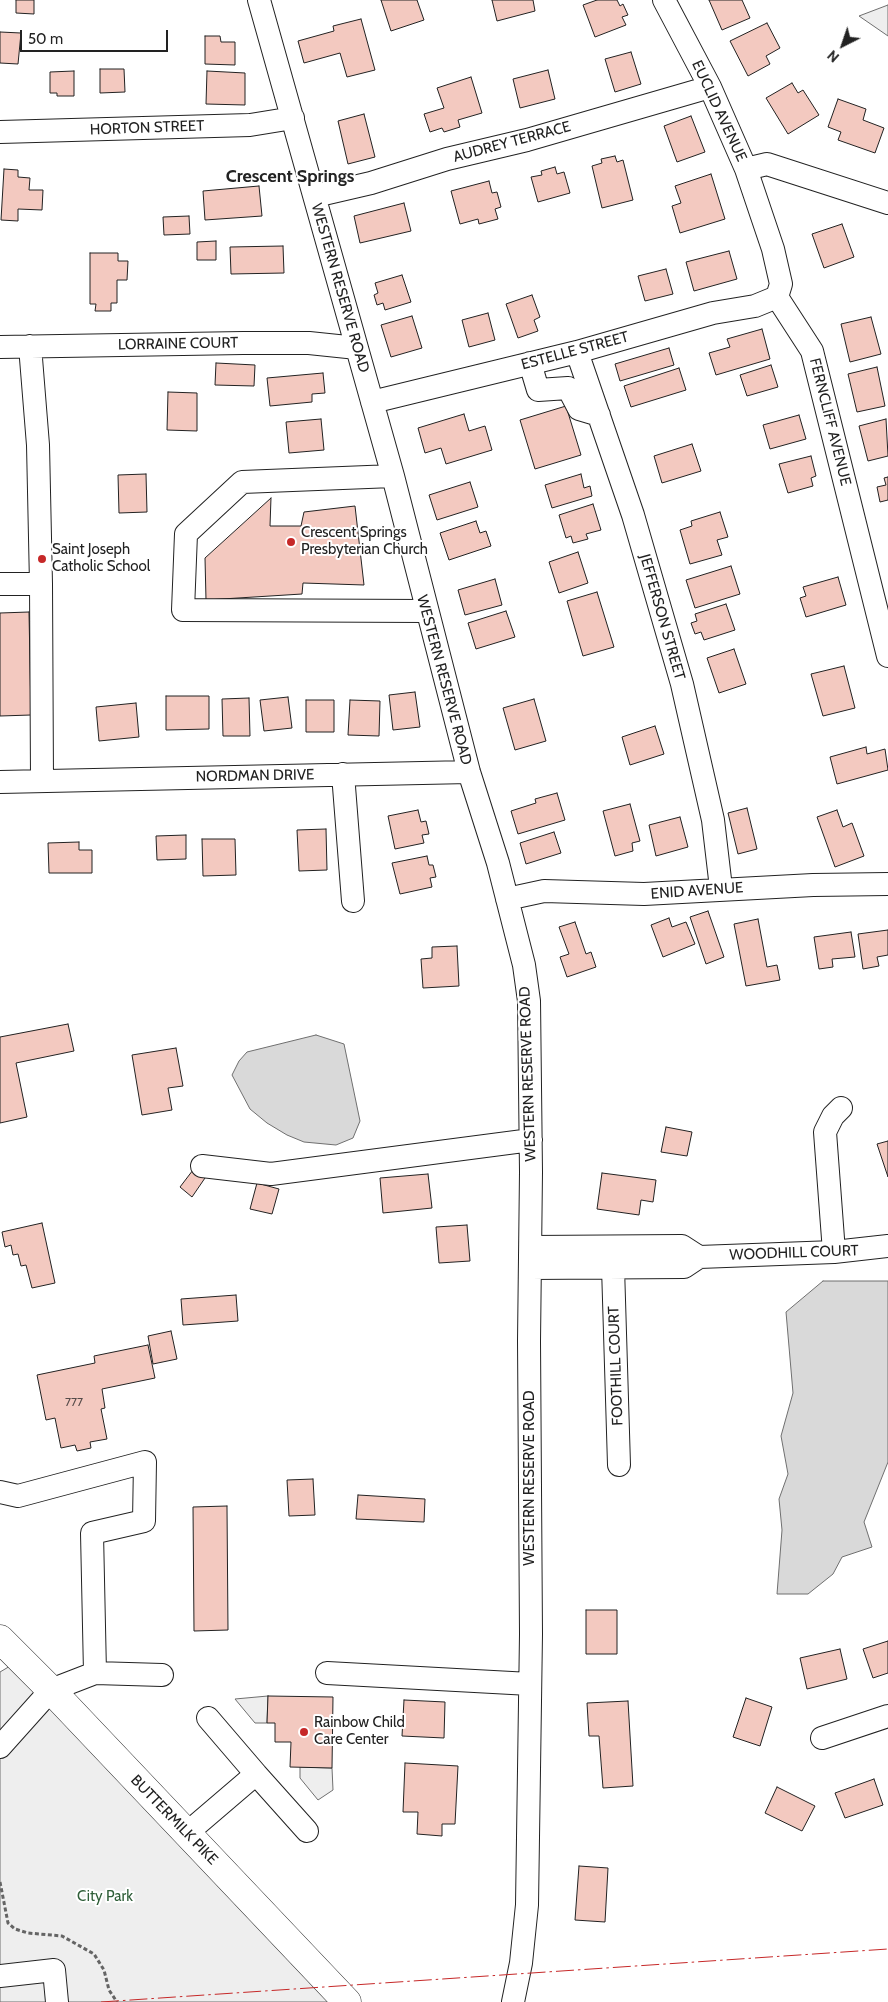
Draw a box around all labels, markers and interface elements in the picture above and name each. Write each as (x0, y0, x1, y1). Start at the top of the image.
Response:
scale bar (22, 20, 170, 52)
north arrow (818, 20, 868, 70)
text: 50 m (28, 30, 63, 48)
text: N (824, 46, 843, 66)
street label: EUCLID AVENUE (688, 57, 750, 165)
street label: HORTON STREET (89, 117, 205, 139)
street label: AUDREY TERRACE (451, 118, 573, 166)
district label: Crescent Springs (226, 166, 354, 188)
street label: WESTERN RESERVE ROAD (307, 201, 373, 375)
street label: ESTELLE STREET (519, 328, 631, 374)
street label: LORRAINE COURT (118, 334, 238, 354)
street label: FERNCLIFF AVENUE (805, 356, 855, 488)
place label: Crescent Springs Presbyterian Church (301, 524, 428, 559)
marker: Crescent Springs Presbyterian Church (285, 536, 297, 548)
place label: Saint Joseph Catholic School (52, 541, 150, 576)
street label: JEFFERSON STREET (635, 552, 689, 682)
marker: Saint Joseph Catholic School (36, 553, 48, 565)
street label: WESTERN RESERVE ROAD (413, 593, 475, 767)
street label: NORDMAN DRIVE (196, 766, 314, 786)
street label: ENID AVENUE (650, 879, 744, 903)
street label: WESTERN RESERVE ROAD (516, 986, 540, 1162)
street label: WOODHILL COURT (729, 1242, 859, 1264)
street label: FOOTHILL COURT (605, 1306, 627, 1426)
street label: WESTERN RESERVE ROAD (521, 1390, 539, 1566)
house number: 777 (65, 1395, 83, 1409)
place label: Rainbow Child Care Center (314, 1714, 405, 1749)
marker: Rainbow Child Care Center (298, 1726, 310, 1738)
street label: BUTTERMILK PIKE (127, 1771, 221, 1869)
park label: City Park (77, 1888, 133, 1906)

